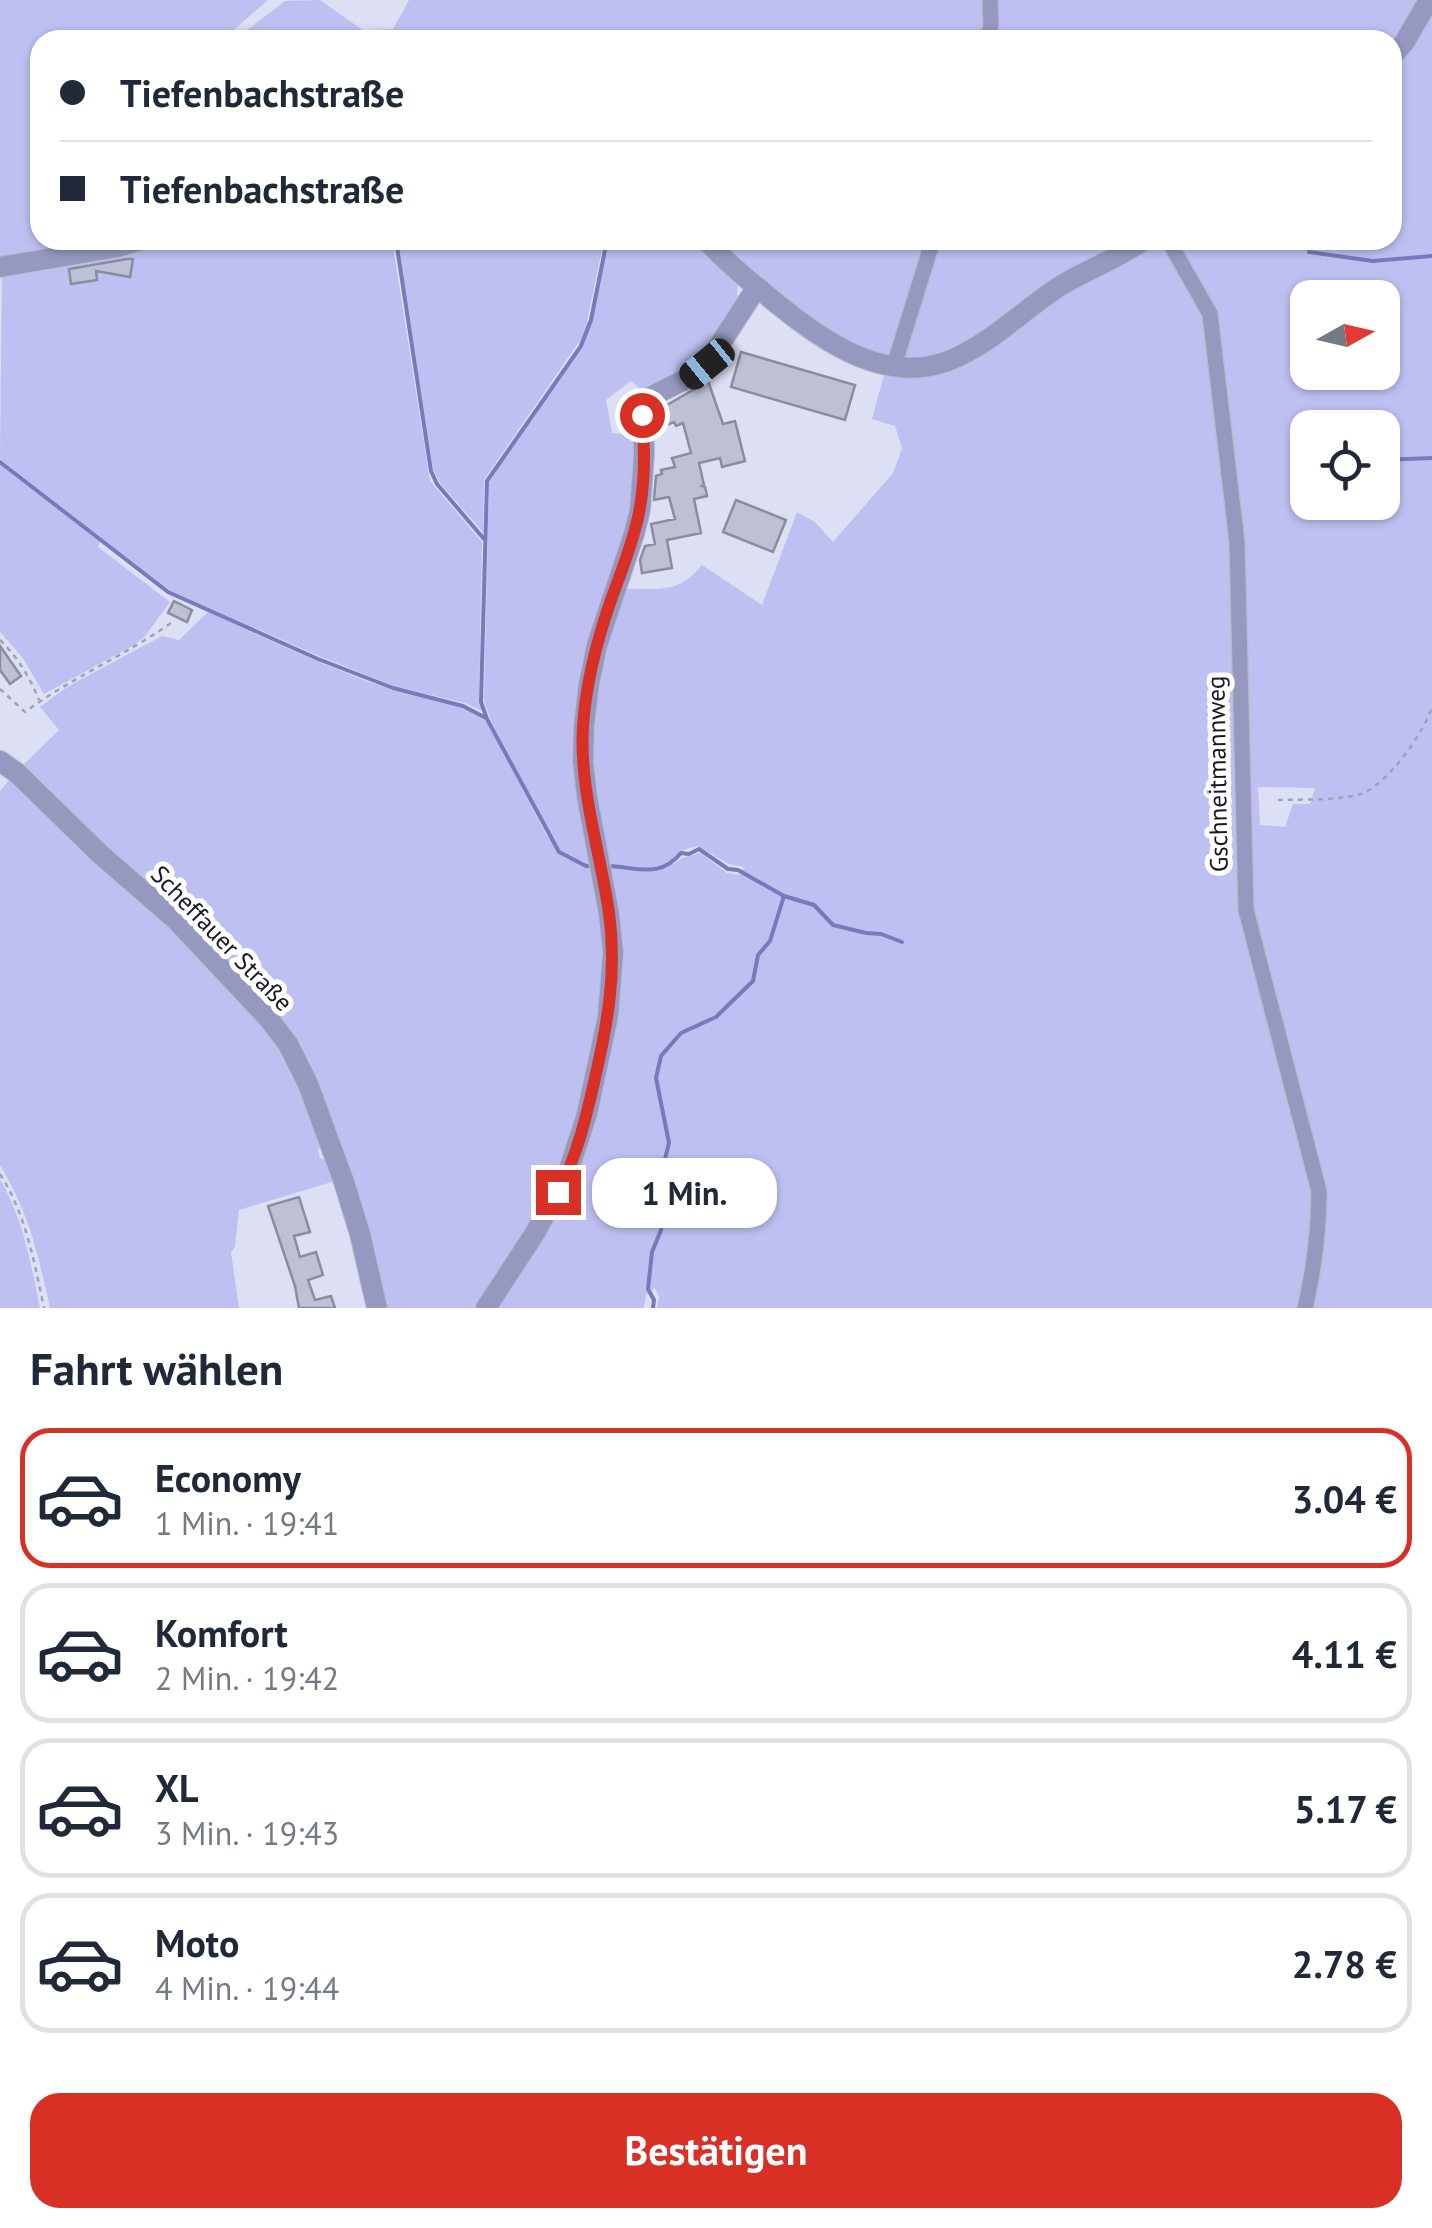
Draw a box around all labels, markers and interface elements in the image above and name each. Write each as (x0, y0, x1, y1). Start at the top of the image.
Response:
text: Tiefenbachstraße (120, 68, 404, 117)
text: Tiefenbachstraße (120, 164, 404, 213)
north arrow (1290, 280, 1400, 390)
map controls (1290, 280, 1400, 520)
car (674, 333, 740, 395)
route start (620, 393, 665, 438)
button: locate (1290, 410, 1400, 520)
street label: Gschneitmannweg (1199, 676, 1235, 872)
street label: Scheffauer Straße (144, 858, 300, 1018)
callout: 1 Min. (593, 1157, 778, 1227)
route end (536, 1170, 581, 1215)
text: 1 Min. (642, 1172, 727, 1214)
text: Fahrt wählen (30, 1339, 283, 1397)
icon: car (35, 1453, 125, 1543)
text: Economy (155, 1453, 301, 1502)
text: 3.04 € (1292, 1474, 1397, 1523)
text: 1 Min. · 19:41 (155, 1502, 339, 1544)
icon: car (35, 1608, 125, 1698)
text: Komfort (155, 1608, 288, 1657)
text: 4.11 € (1292, 1629, 1397, 1678)
text: 2 Min. · 19:42 (155, 1657, 339, 1699)
icon: car (35, 1763, 125, 1853)
text: XL (155, 1763, 199, 1812)
text: 5.17 € (1294, 1784, 1397, 1833)
text: 3 Min. · 19:43 (155, 1812, 339, 1854)
icon: car (35, 1918, 125, 2008)
text: Moto (155, 1918, 239, 1967)
text: 2.78 € (1292, 1939, 1397, 1988)
text: 4 Min. · 19:44 (155, 1967, 339, 2009)
button: Bestätigen (30, 2093, 1402, 2208)

